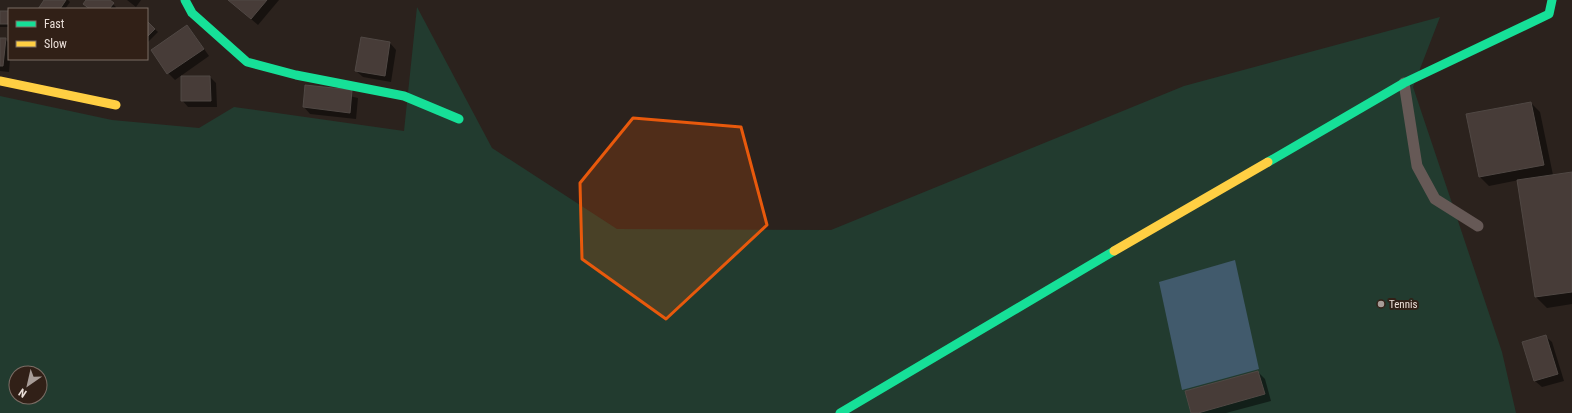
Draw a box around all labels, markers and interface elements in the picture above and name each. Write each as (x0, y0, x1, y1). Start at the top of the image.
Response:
legend (8, 8, 148, 60)
text: Fast (44, 17, 65, 31)
text: Slow (44, 37, 67, 51)
place label: Tennis (1389, 298, 1418, 311)
marker: Tennis (1376, 299, 1386, 309)
north arrow (8, 365, 48, 405)
text: N (16, 385, 29, 400)

